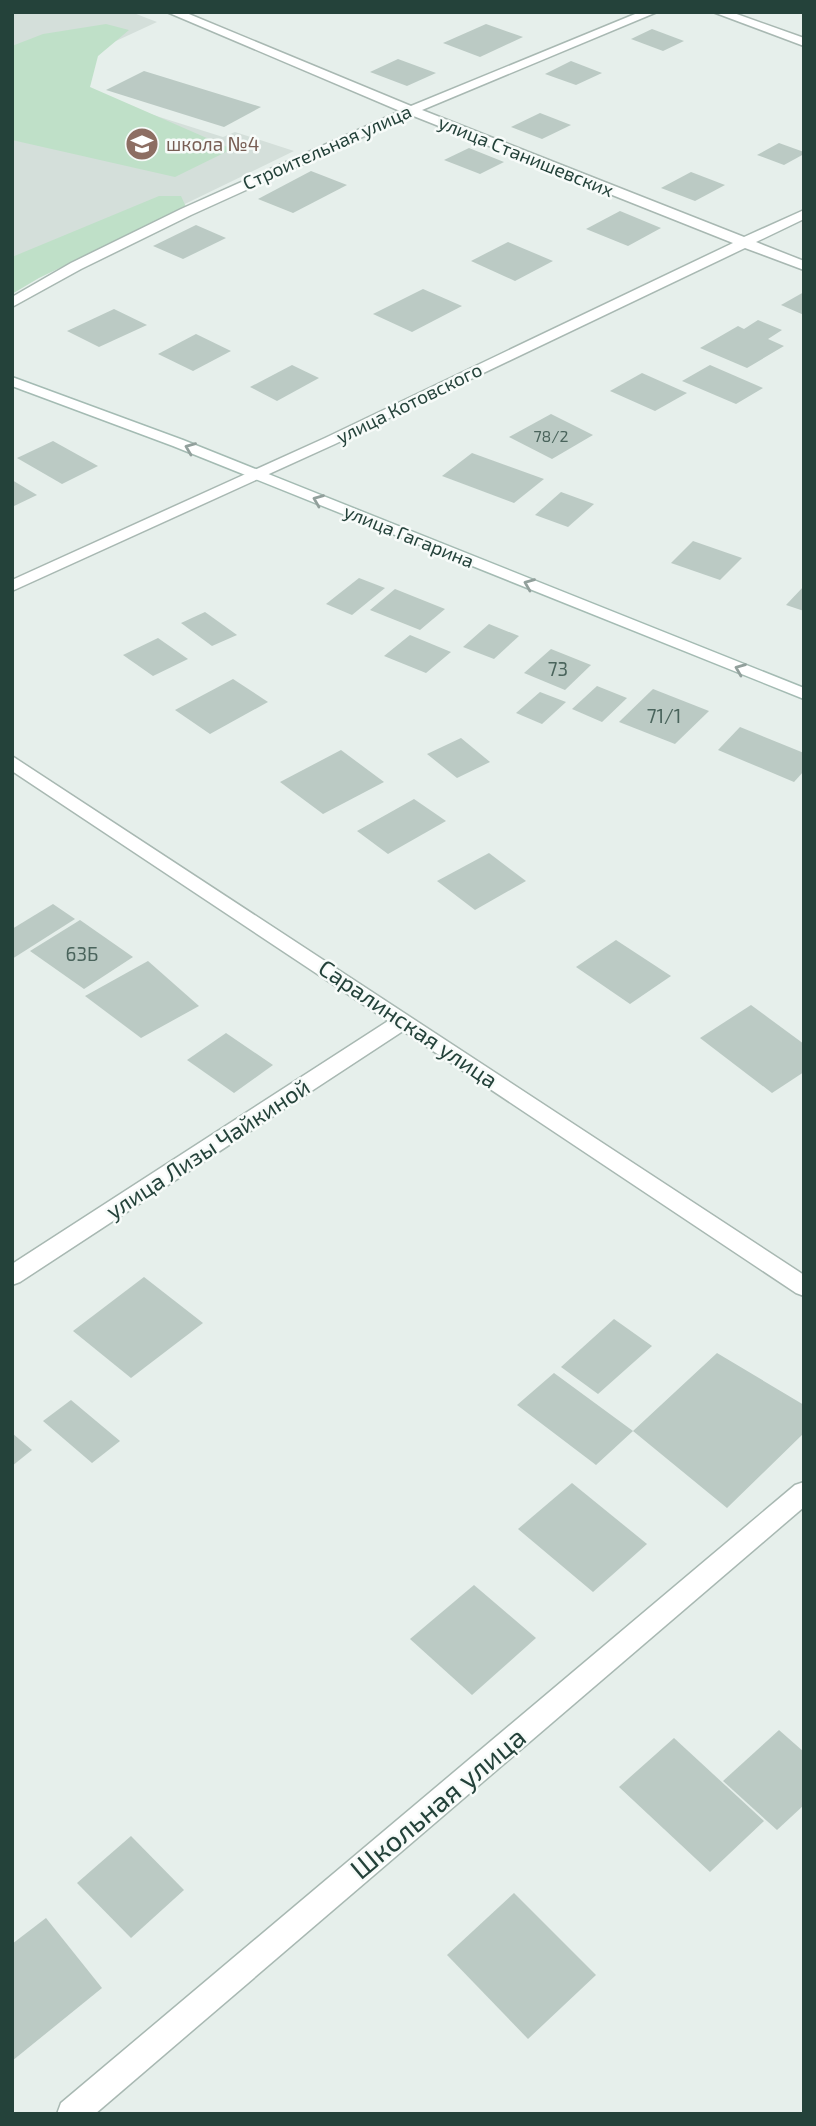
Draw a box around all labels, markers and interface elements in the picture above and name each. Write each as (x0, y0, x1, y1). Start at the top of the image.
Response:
street label: Строительная улица (239, 99, 415, 195)
street label: улица Станишевских (435, 110, 617, 202)
school or university icon: школа №4 (123, 125, 161, 163)
place label: школа №4 (166, 132, 260, 155)
street label: улица Котовского (332, 357, 486, 449)
house number: 78/2 (533, 426, 569, 445)
one-way arrow (185, 443, 197, 457)
one-way arrow (313, 494, 325, 508)
street label: улица Гагарина (340, 499, 478, 573)
one-way arrow (524, 579, 536, 593)
house number: 73 (548, 657, 568, 680)
one-way arrow (735, 663, 747, 677)
house number: 71/1 (647, 704, 681, 727)
house number: 63Б (66, 942, 98, 965)
street label: Саралинская улица (313, 953, 503, 1094)
street label: улица Лизы Чайкиной (100, 1072, 315, 1225)
street label: Школьная улица (343, 1719, 532, 1885)

